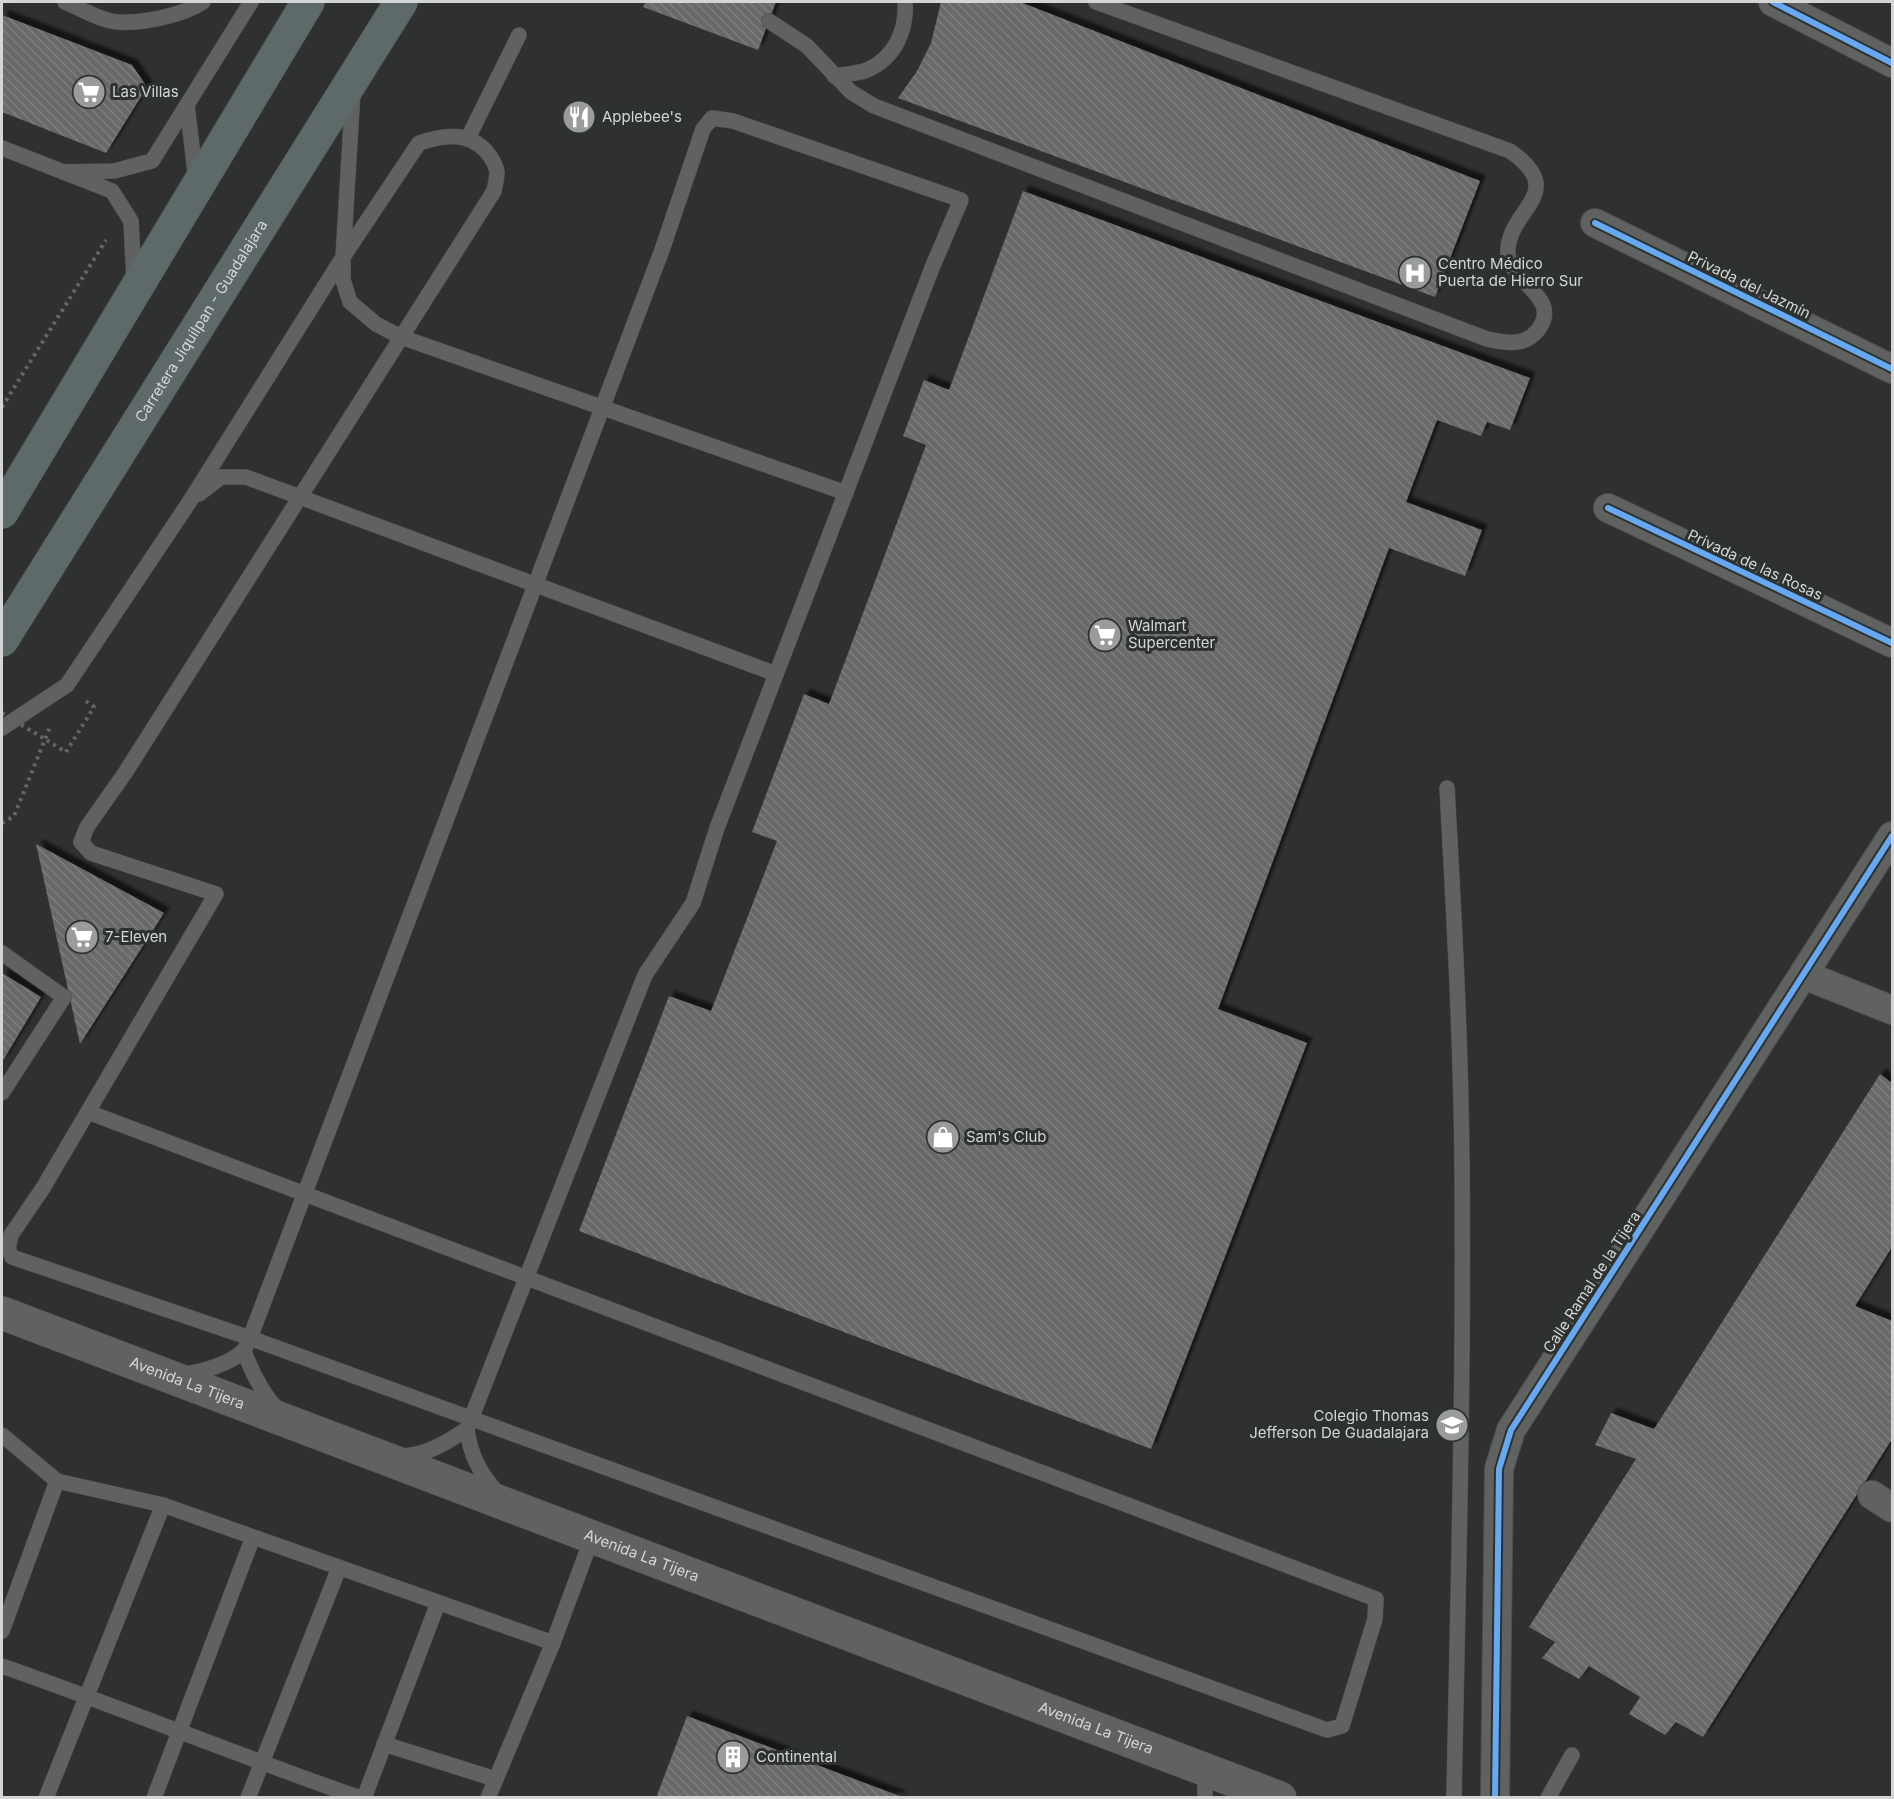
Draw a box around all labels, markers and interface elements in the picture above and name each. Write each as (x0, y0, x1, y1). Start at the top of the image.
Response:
supermarket icon: Las Villas (71, 74, 107, 110)
place label: Las Villas (112, 82, 179, 101)
restaurant icon: Applebee's (561, 99, 597, 135)
place label: Applebee's (602, 107, 682, 126)
street label: Carretera Jiquilpan - Guadalajara (131, 216, 271, 426)
street label: Privada del Jazmín (1685, 247, 1814, 323)
place label: Centro Médico Puerta de Hierro Sur (1438, 254, 1583, 290)
hospital icon: Centro Médico Puerta de Hierro Sur (1397, 255, 1433, 291)
street label: Privada de las Rosas (1685, 525, 1826, 604)
place label: Walmart Supercenter (1128, 616, 1216, 652)
supermarket icon: Walmart Supercenter (1087, 617, 1123, 653)
supermarket icon: 7-Eleven (64, 919, 100, 955)
place label: 7-Eleven (105, 927, 167, 946)
shop icon: Sam's Club (925, 1119, 961, 1155)
place label: Sam's Club (966, 1127, 1046, 1146)
street label: Calle Ramal de la Tijera (1539, 1207, 1645, 1356)
street label: Avenida La Tijera (127, 1352, 247, 1413)
place label: Colegio Thomas Jefferson De Guadalajara (1249, 1406, 1429, 1442)
school or university icon: Colegio Thomas Jefferson De Guadalajara (1434, 1407, 1470, 1443)
street label: Avenida La Tijera (581, 1525, 702, 1586)
street label: Avenida La Tijera (1036, 1697, 1156, 1758)
building icon: Continental (715, 1739, 751, 1775)
place label: Continental (756, 1747, 837, 1766)

